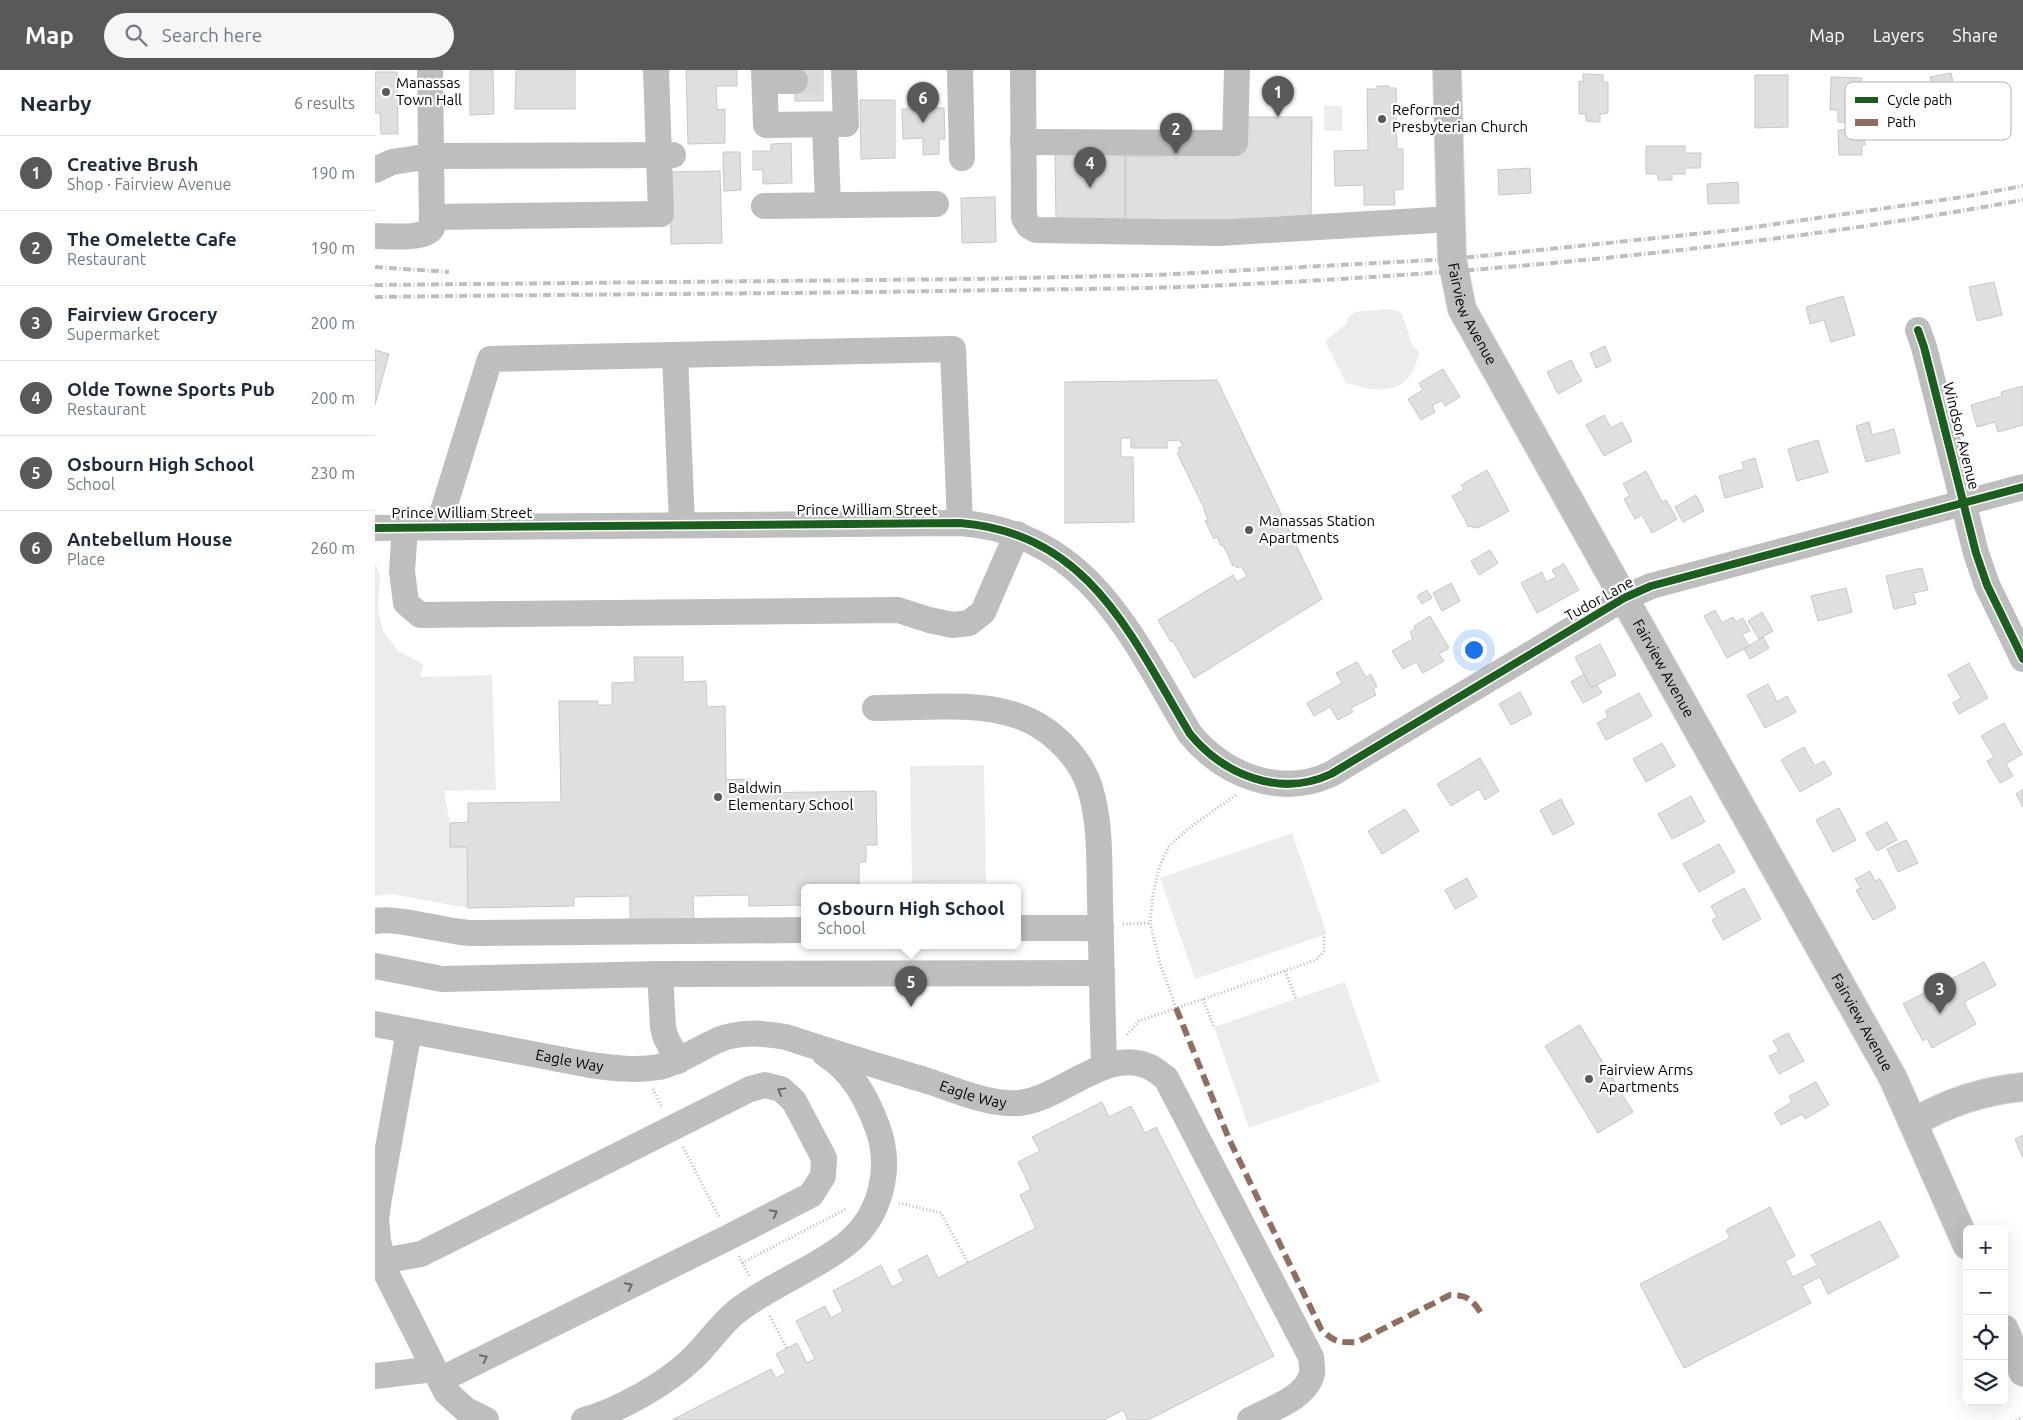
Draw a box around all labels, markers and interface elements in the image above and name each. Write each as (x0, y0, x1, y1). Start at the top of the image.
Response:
search box (104, 13, 454, 58)
icon: search (122, 21, 150, 49)
text: Map (25, 22, 74, 49)
text: Search here (162, 24, 262, 46)
text: Map (1809, 25, 1845, 45)
text: Layers (1873, 25, 1924, 45)
text: Share (1952, 25, 1998, 45)
place label: Manassas Town Hall (396, 74, 462, 108)
pin: 1 (1262, 76, 1294, 117)
pin: 6 (907, 82, 939, 123)
legend (1845, 82, 2011, 140)
marker: Manassas Town Hall (380, 86, 392, 98)
text: Nearby (20, 91, 91, 115)
text: Cycle path (1887, 92, 1952, 108)
text: 6 results (294, 94, 355, 112)
place label: Reformed Presbyterian Church (1392, 101, 1528, 135)
pin: 2 (1160, 113, 1192, 154)
marker: Reformed Presbyterian Church (1376, 113, 1388, 125)
text: Path (1887, 114, 1916, 130)
pin: 4 (1074, 147, 1106, 188)
text: Creative Brush (67, 153, 198, 175)
text: 1 (31, 164, 41, 182)
text: 190 m (310, 164, 355, 182)
text: Shop · Fairview Avenue (67, 175, 231, 193)
text: The Omelette Cafe (67, 228, 237, 250)
text: 2 (31, 239, 41, 257)
text: 190 m (310, 239, 355, 257)
text: Restaurant (67, 250, 146, 268)
street label: Fairview Avenue (1445, 261, 1501, 368)
text: Fairview Grocery (67, 303, 217, 325)
text: 3 (31, 314, 41, 332)
text: 200 m (310, 314, 355, 332)
text: Supermarket (67, 325, 160, 343)
text: Olde Towne Sports Pub (67, 378, 275, 400)
street label: Windsor Avenue (1940, 380, 1983, 491)
text: 4 (31, 389, 41, 407)
text: 200 m (310, 389, 355, 407)
text: Restaurant (67, 400, 146, 418)
text: Osbourn High School (67, 453, 254, 475)
text: 5 (31, 464, 41, 482)
text: 230 m (310, 464, 355, 482)
text: School (67, 475, 115, 493)
street label: Prince William Street (797, 501, 938, 518)
street label: Prince William Street (392, 504, 533, 521)
place label: Manassas Station Apartments (1259, 512, 1375, 546)
marker: Manassas Station Apartments (1243, 524, 1255, 536)
text: Antebellum House (67, 528, 232, 550)
text: 6 (31, 539, 41, 557)
text: 260 m (310, 539, 355, 557)
text: Place (67, 550, 105, 568)
street label: Tudor Lane (1562, 573, 1636, 624)
street label: Fairview Avenue (1630, 616, 1698, 720)
your location (1461, 637, 1487, 663)
place label: Baldwin Elementary School (728, 779, 854, 813)
marker: Baldwin Elementary School (712, 791, 724, 803)
popup (801, 884, 1021, 949)
text: Osbourn High School (817, 897, 1005, 919)
text: School (817, 919, 865, 937)
pin: 5 (895, 966, 927, 1007)
street label: Fairview Avenue (1828, 970, 1897, 1074)
pin: 3 (1924, 973, 1956, 1014)
street label: Eagle Way (534, 1046, 605, 1075)
place label: Fairview Arms Apartments (1599, 1061, 1693, 1095)
marker: Fairview Arms Apartments (1583, 1073, 1595, 1085)
street label: Eagle Way (937, 1077, 1007, 1111)
one-way arrow (777, 1088, 786, 1098)
one-way arrow (769, 1210, 778, 1220)
map controls (1963, 1225, 2008, 1405)
button: + (1963, 1225, 2008, 1270)
button: − (1963, 1270, 2008, 1315)
one-way arrow (624, 1282, 633, 1293)
button: locate (1963, 1315, 2008, 1360)
one-way arrow (478, 1355, 487, 1365)
button: layers (1963, 1360, 2008, 1405)

